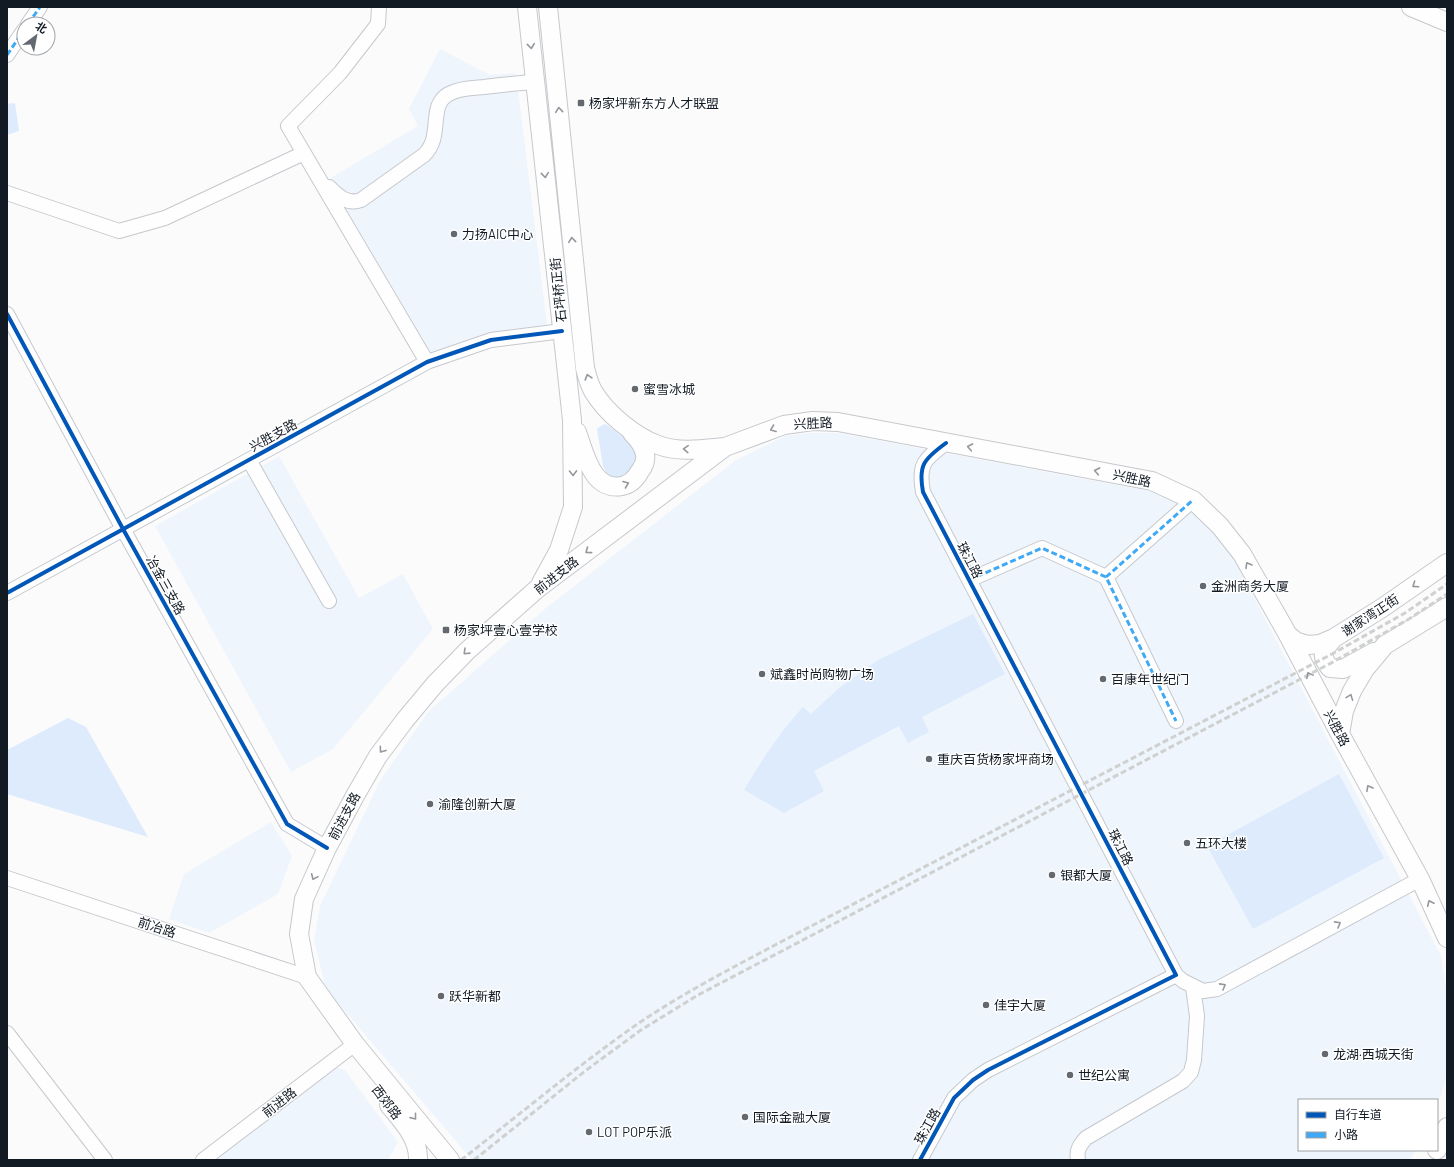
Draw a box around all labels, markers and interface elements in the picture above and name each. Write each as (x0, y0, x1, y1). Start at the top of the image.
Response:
north arrow (16, 16, 56, 56)
text: 北 (33, 19, 50, 36)
one-way arrow (527, 43, 536, 49)
place label: 杨家坪新东方人才联盟 (589, 95, 719, 111)
marker: 杨家坪新东方人才联盟 (576, 98, 586, 108)
one-way arrow (554, 107, 563, 113)
one-way arrow (541, 172, 550, 178)
place label: 力扬AIC中心 (462, 226, 533, 242)
marker: 力扬AIC中心 (449, 229, 459, 239)
one-way arrow (568, 237, 577, 243)
street label: 石坪桥正街 (547, 257, 569, 323)
one-way arrow (584, 373, 592, 380)
place label: 蜜雪冰城 (643, 381, 695, 397)
marker: 蜜雪冰城 (630, 384, 640, 394)
street label: 兴胜路 (793, 414, 833, 432)
street label: 兴胜支路 (246, 415, 300, 455)
one-way arrow (770, 425, 777, 433)
one-way arrow (683, 444, 689, 453)
one-way arrow (967, 444, 973, 452)
street label: 兴胜路 (1111, 466, 1153, 490)
one-way arrow (1094, 467, 1101, 476)
one-way arrow (569, 470, 577, 476)
one-way arrow (622, 481, 629, 489)
street label: 珠江路 (954, 539, 986, 581)
one-way arrow (585, 546, 592, 553)
street label: 冶金三支路 (143, 553, 189, 617)
street label: 前进支路 (531, 553, 581, 597)
one-way arrow (1245, 562, 1252, 569)
place label: 金洲商务大厦 (1211, 578, 1289, 594)
one-way arrow (1412, 580, 1419, 588)
marker: 金洲商务大厦 (1198, 581, 1208, 591)
street label: 谢家湾正街 (1338, 591, 1402, 639)
place label: 杨家坪壹心壹学校 (454, 622, 558, 638)
marker: 杨家坪壹心壹学校 (441, 625, 451, 635)
one-way arrow (463, 647, 471, 655)
place label: 斌鑫时尚购物广场 (770, 666, 874, 682)
marker: 斌鑫时尚购物广场 (757, 669, 767, 679)
place label: 百康年世纪门 (1111, 671, 1189, 687)
one-way arrow (1306, 672, 1314, 679)
marker: 百康年世纪门 (1098, 674, 1108, 684)
one-way arrow (1345, 693, 1353, 700)
street label: 兴胜路 (1321, 707, 1353, 749)
one-way arrow (380, 746, 387, 753)
place label: 重庆百货杨家坪商场 (937, 751, 1054, 767)
marker: 重庆百货杨家坪商场 (924, 754, 934, 764)
one-way arrow (1367, 785, 1374, 792)
street label: 前进支路 (325, 789, 363, 843)
place label: 渝隆创新大厦 (438, 796, 516, 812)
marker: 渝隆创新大厦 (425, 799, 435, 809)
street label: 珠江路 (1105, 826, 1137, 868)
place label: 五环大楼 (1195, 835, 1247, 851)
marker: 五环大楼 (1182, 838, 1192, 848)
place label: 银都大厦 (1060, 867, 1112, 883)
marker: 银都大厦 (1047, 870, 1057, 880)
one-way arrow (311, 873, 319, 881)
one-way arrow (1427, 899, 1435, 907)
street label: 前冶路 (136, 913, 178, 941)
one-way arrow (1333, 921, 1341, 928)
one-way arrow (1219, 983, 1227, 990)
place label: 跃华新都 (449, 988, 501, 1004)
marker: 跃华新都 (436, 991, 446, 1001)
place label: 佳宇大厦 (994, 997, 1046, 1013)
marker: 佳宇大厦 (981, 1000, 991, 1010)
place label: 龙湖·西城天街 (1333, 1046, 1414, 1062)
marker: 龙湖·西城天街 (1320, 1049, 1330, 1059)
place label: 世纪公寓 (1078, 1067, 1130, 1083)
marker: 世纪公寓 (1065, 1070, 1075, 1080)
street label: 西郊路 (369, 1082, 405, 1122)
street label: 前进路 (259, 1084, 299, 1120)
legend (1298, 1099, 1438, 1151)
street label: 珠江路 (911, 1105, 943, 1147)
text: 自行车道 (1334, 1107, 1382, 1121)
place label: 国际金融大厦 (753, 1109, 831, 1125)
marker: 国际金融大厦 (740, 1112, 750, 1122)
one-way arrow (410, 1113, 417, 1120)
place label: LOT POP乐派 (597, 1124, 672, 1140)
marker: LOT POP乐派 (584, 1127, 594, 1137)
text: 小路 (1334, 1127, 1358, 1141)

